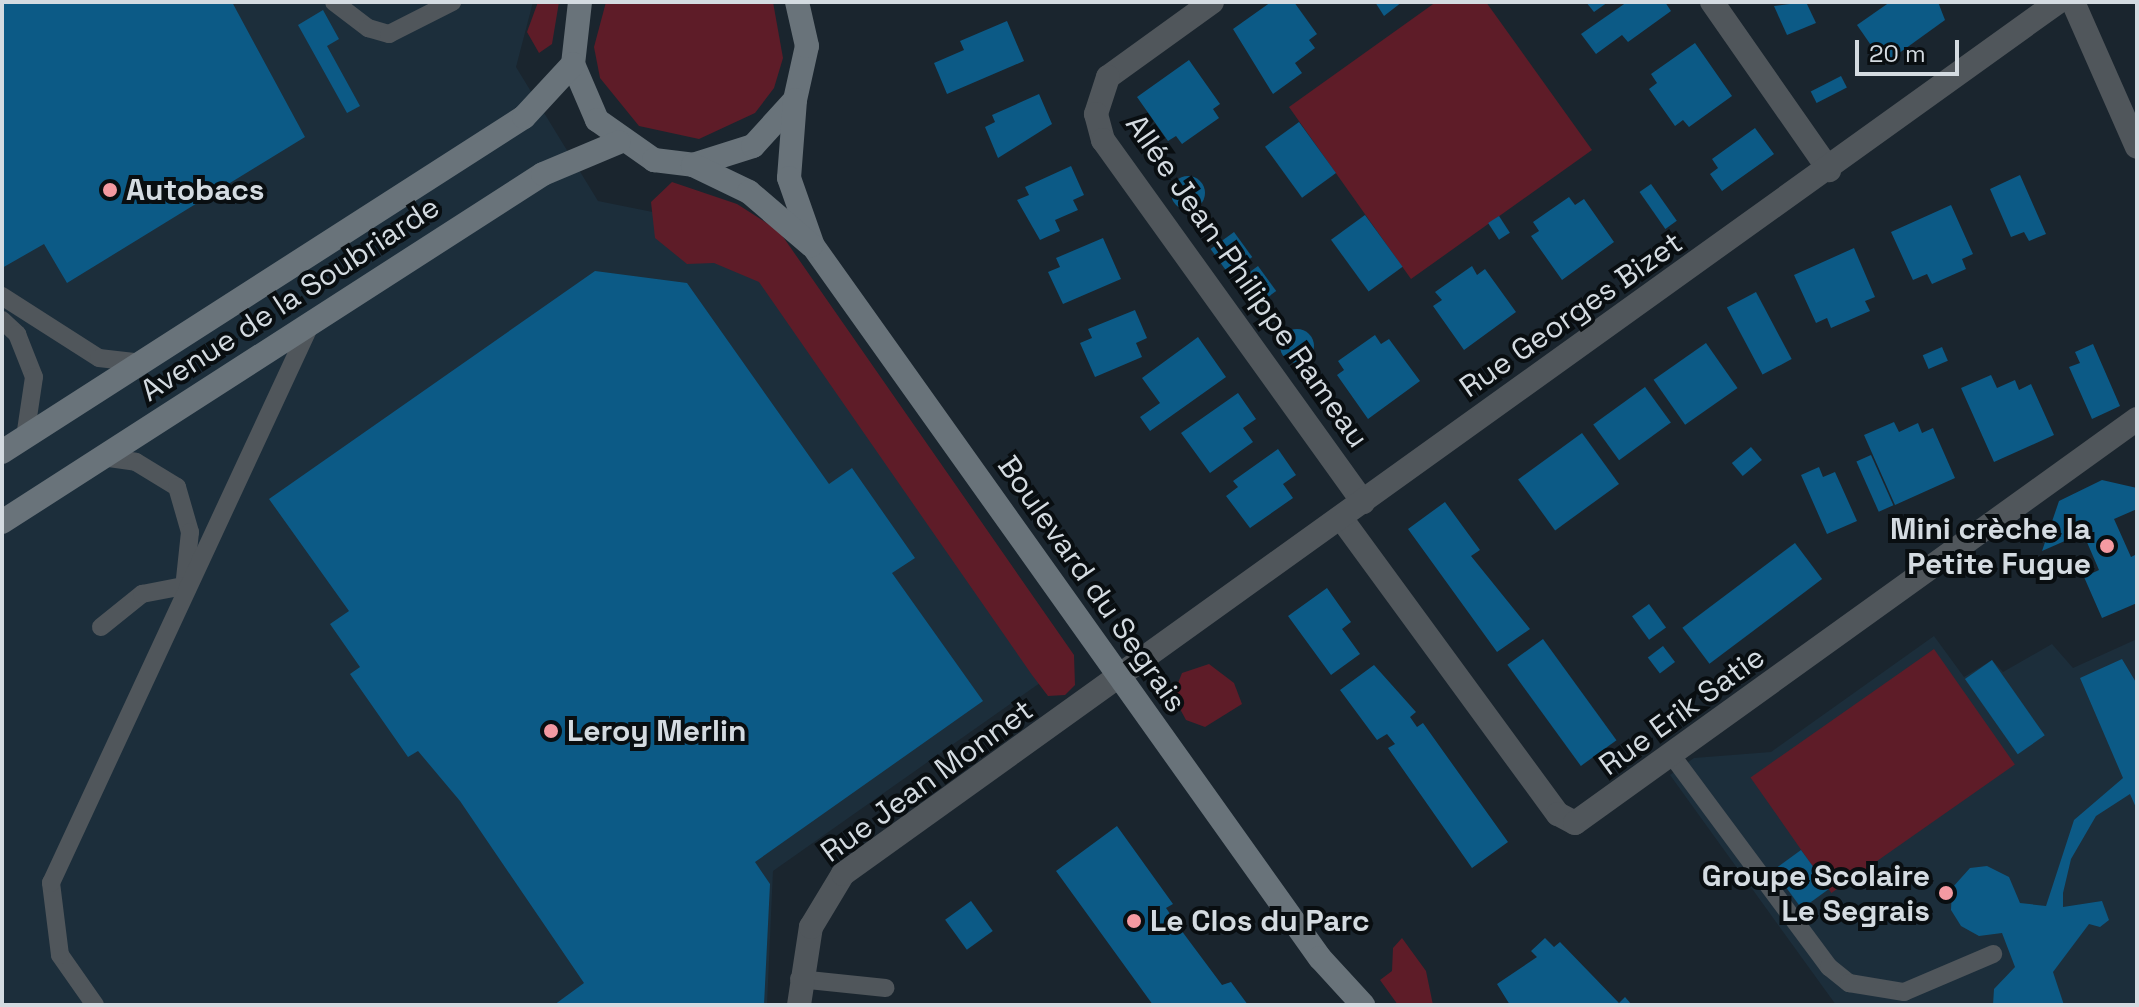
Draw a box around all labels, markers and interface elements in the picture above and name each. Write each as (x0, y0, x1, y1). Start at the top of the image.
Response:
scale bar (1859, 24, 1963, 74)
text: 20 m (1869, 38, 1926, 69)
street label: Allée Jean-Philippe Rameau (1118, 107, 1376, 455)
place label: Autobacs (126, 172, 264, 208)
marker: Autobacs (101, 181, 119, 199)
street label: Avenue de la Soubriarde (134, 189, 446, 409)
street label: Rue Georges Bizet (1453, 225, 1689, 405)
street label: Boulevard du Segrais (990, 449, 1194, 719)
place label: Mini crèche la Petite Fugue (1890, 511, 2091, 582)
marker: Mini crèche la Petite Fugue (2098, 537, 2116, 555)
street label: Rue Erik Satie (1592, 639, 1772, 783)
street label: Rue Jean Monnet (814, 692, 1040, 870)
place label: Leroy Merlin (567, 713, 746, 749)
marker: Leroy Merlin (542, 722, 560, 740)
place label: Groupe Scolaire Le Segrais (1702, 858, 1930, 928)
marker: Groupe Scolaire Le Segrais (1937, 884, 1955, 902)
place label: Le Clos du Parc (1150, 903, 1370, 939)
marker: Le Clos du Parc (1125, 912, 1143, 930)

